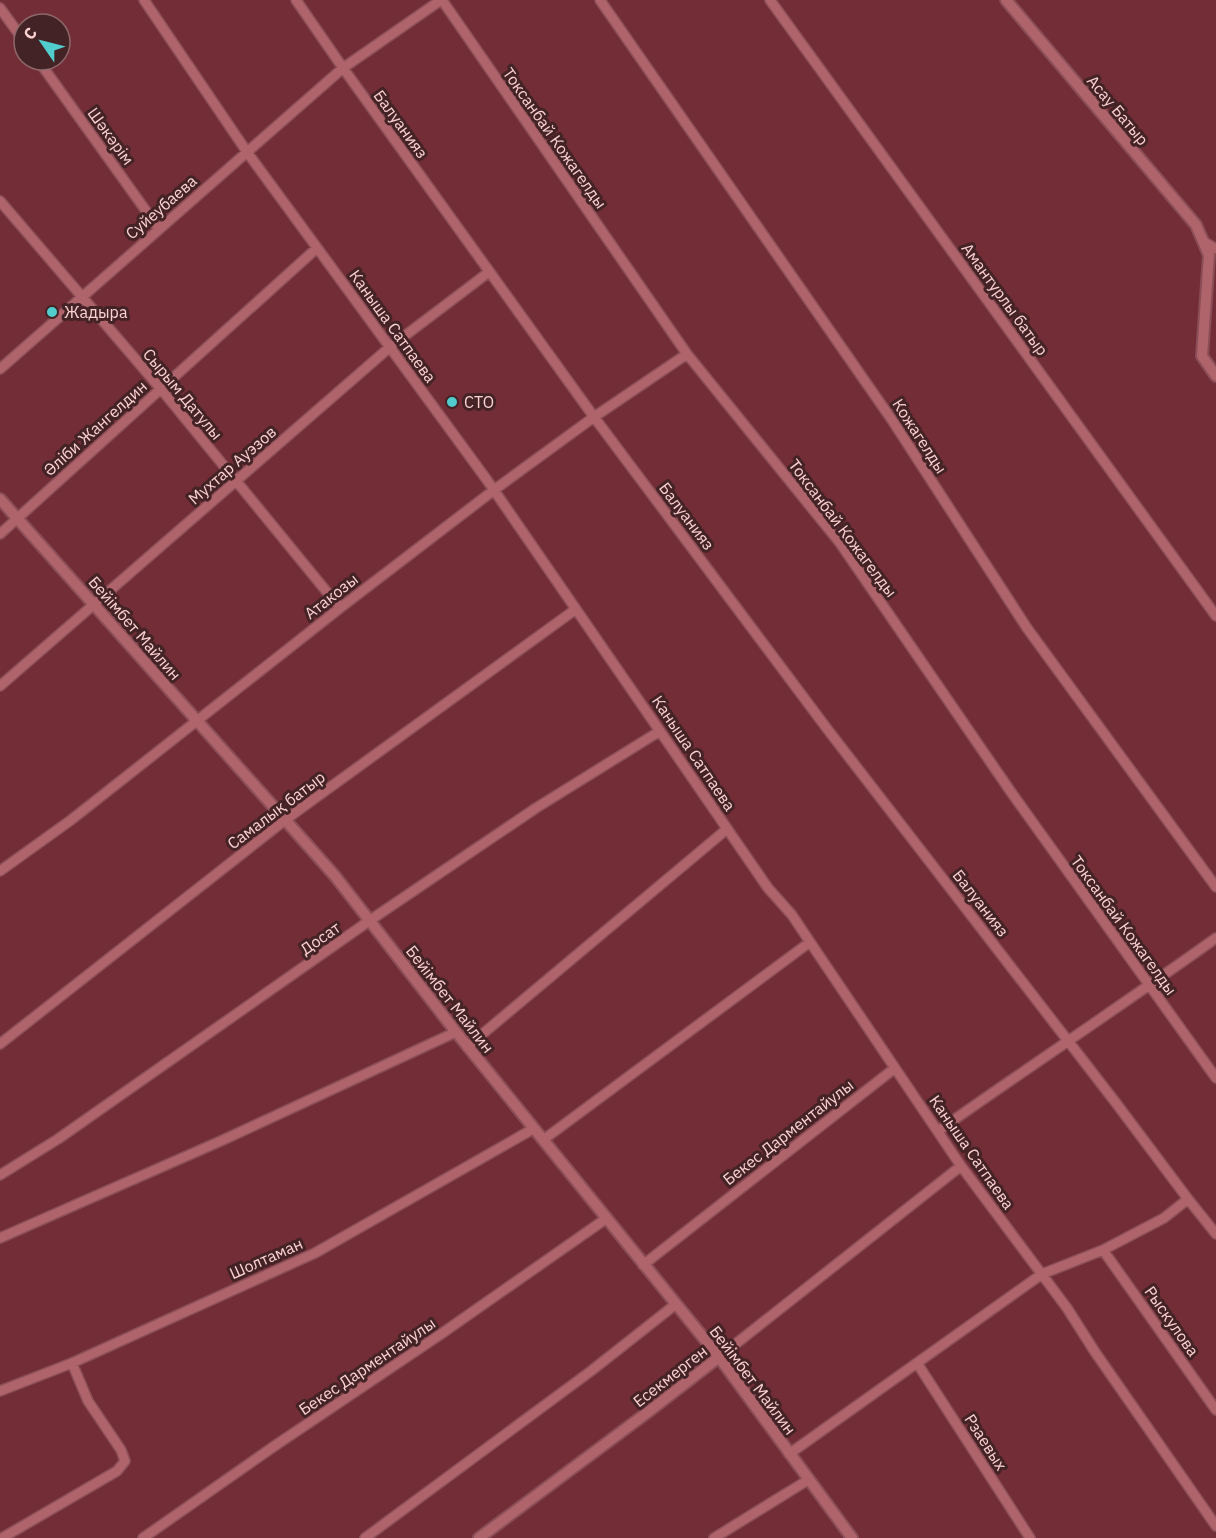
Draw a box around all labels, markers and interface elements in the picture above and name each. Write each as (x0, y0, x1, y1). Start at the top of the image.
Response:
north arrow (12, 12, 72, 72)
text: С (19, 23, 41, 43)
street label: Токсанбай Кожагелды (499, 64, 611, 212)
street label: Асау Батыр (1083, 71, 1153, 149)
street label: Балуанияз (370, 86, 432, 162)
street label: Шәкәрім (83, 103, 139, 169)
street label: Суйеубаева (121, 170, 201, 243)
street label: Амантурлы батыр (957, 239, 1053, 359)
street label: Каныша Сатпаева (345, 266, 441, 387)
place label: Жадыра (64, 302, 128, 322)
marker: Жадыра (45, 305, 59, 319)
street label: Сырым Датулы (139, 344, 227, 444)
street label: Әліби Жангелдин (39, 376, 151, 480)
place label: CTO (464, 392, 494, 412)
marker: CTO (445, 395, 459, 409)
street label: Кожагелды (888, 395, 952, 477)
street label: Мухтар Ауэзов (184, 421, 280, 509)
street label: Токсанбай Кожагелды (785, 455, 901, 601)
street label: Балуанияз (655, 478, 719, 554)
street label: Атакозы (300, 569, 362, 623)
street label: Бейімбет Майлин (84, 572, 186, 684)
street label: Каныша Сатпаева (648, 692, 740, 815)
street label: Самалық батыр (223, 767, 329, 853)
street label: Токсанбай Кожагелды (1067, 851, 1181, 999)
street label: Балуанияз (949, 865, 1013, 941)
street label: Досат (296, 917, 344, 959)
street label: Бейімбет Майлин (402, 941, 498, 1057)
street label: Бекес Дарментайулы (719, 1075, 857, 1189)
street label: Каныша Сатпаева (925, 1091, 1019, 1213)
street label: Шолтаман (226, 1233, 306, 1283)
street label: Рыскулова (1141, 1282, 1204, 1360)
street label: Бекес Дарментайулы (295, 1313, 439, 1419)
street label: Бейімбет Майлин (706, 1322, 800, 1438)
street label: Eсекмерген (629, 1341, 711, 1411)
street label: Рзаевых (960, 1410, 1012, 1474)

